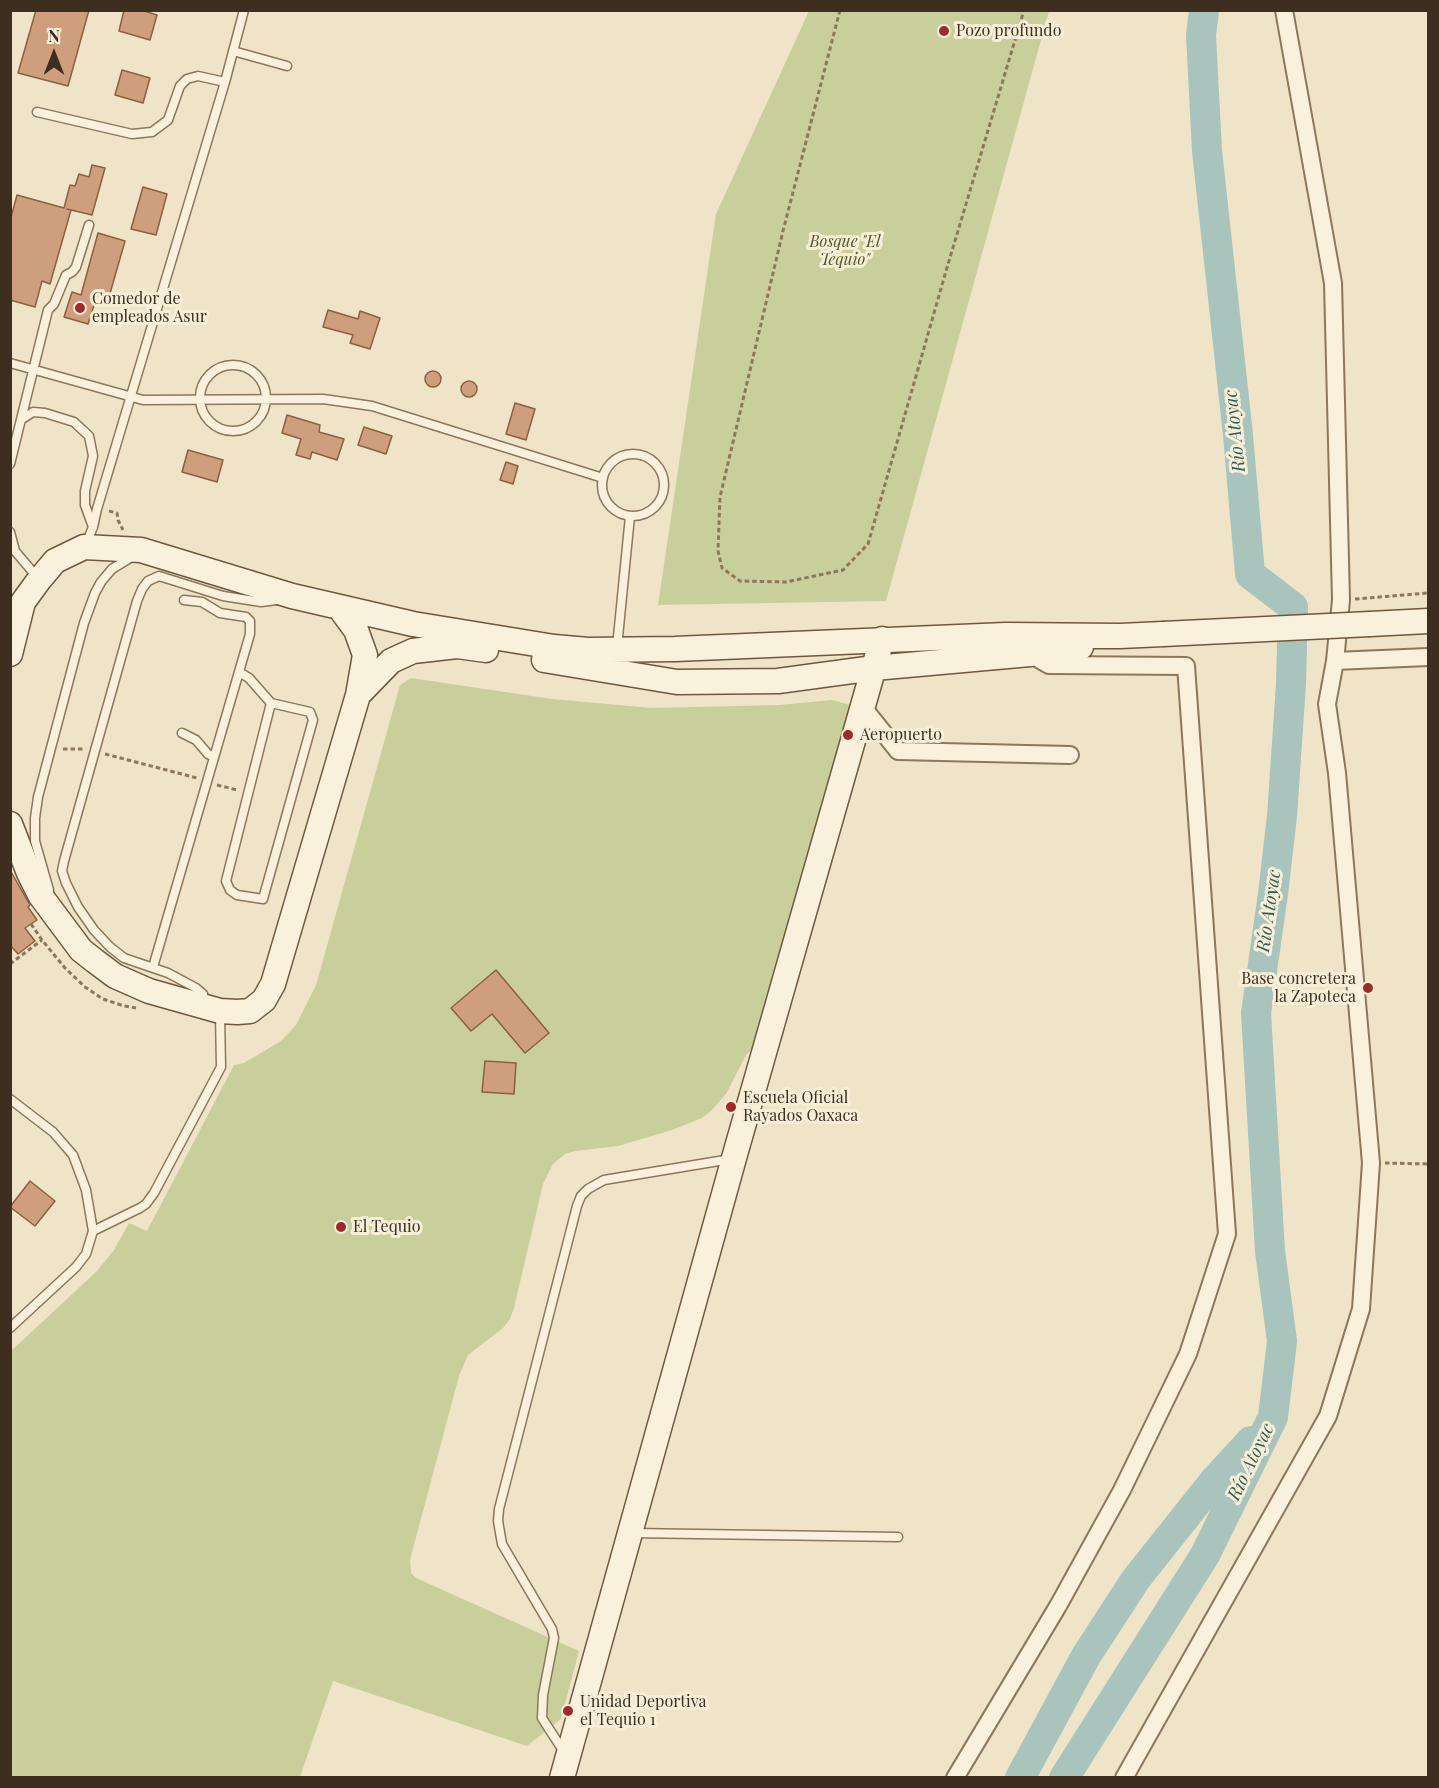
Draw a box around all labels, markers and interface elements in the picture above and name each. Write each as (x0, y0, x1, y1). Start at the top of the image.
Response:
place label: Pozo profundo (956, 21, 1061, 41)
north arrow (24, 24, 84, 84)
marker: Pozo profundo (937, 24, 951, 38)
text: N (48, 25, 60, 46)
park label: Bosque "El Tequio" (809, 232, 881, 270)
place label: Comedor de empleados Asur (92, 289, 207, 327)
marker: Comedor de empleados Asur (73, 301, 87, 315)
water label: Río Atoyac (1220, 389, 1250, 473)
place label: Aeropuerto (860, 725, 942, 745)
marker: Aeropuerto (841, 728, 855, 742)
water label: Río Atoyac (1253, 869, 1285, 953)
place label: Base concretera la Zapoteca (1241, 969, 1356, 1007)
marker: Base concretera la Zapoteca (1361, 981, 1375, 995)
place label: Escuela Oficial Rayados Oaxaca (743, 1088, 858, 1126)
marker: Escuela Oficial Rayados Oaxaca (724, 1100, 738, 1114)
place label: El Tequio (353, 1217, 420, 1237)
marker: El Tequio (334, 1220, 348, 1234)
water label: Río Atoyac (1223, 1420, 1279, 1504)
place label: Unidad Deportiva el Tequio 1 (580, 1692, 706, 1730)
marker: Unidad Deportiva el Tequio 1 (561, 1704, 575, 1718)

